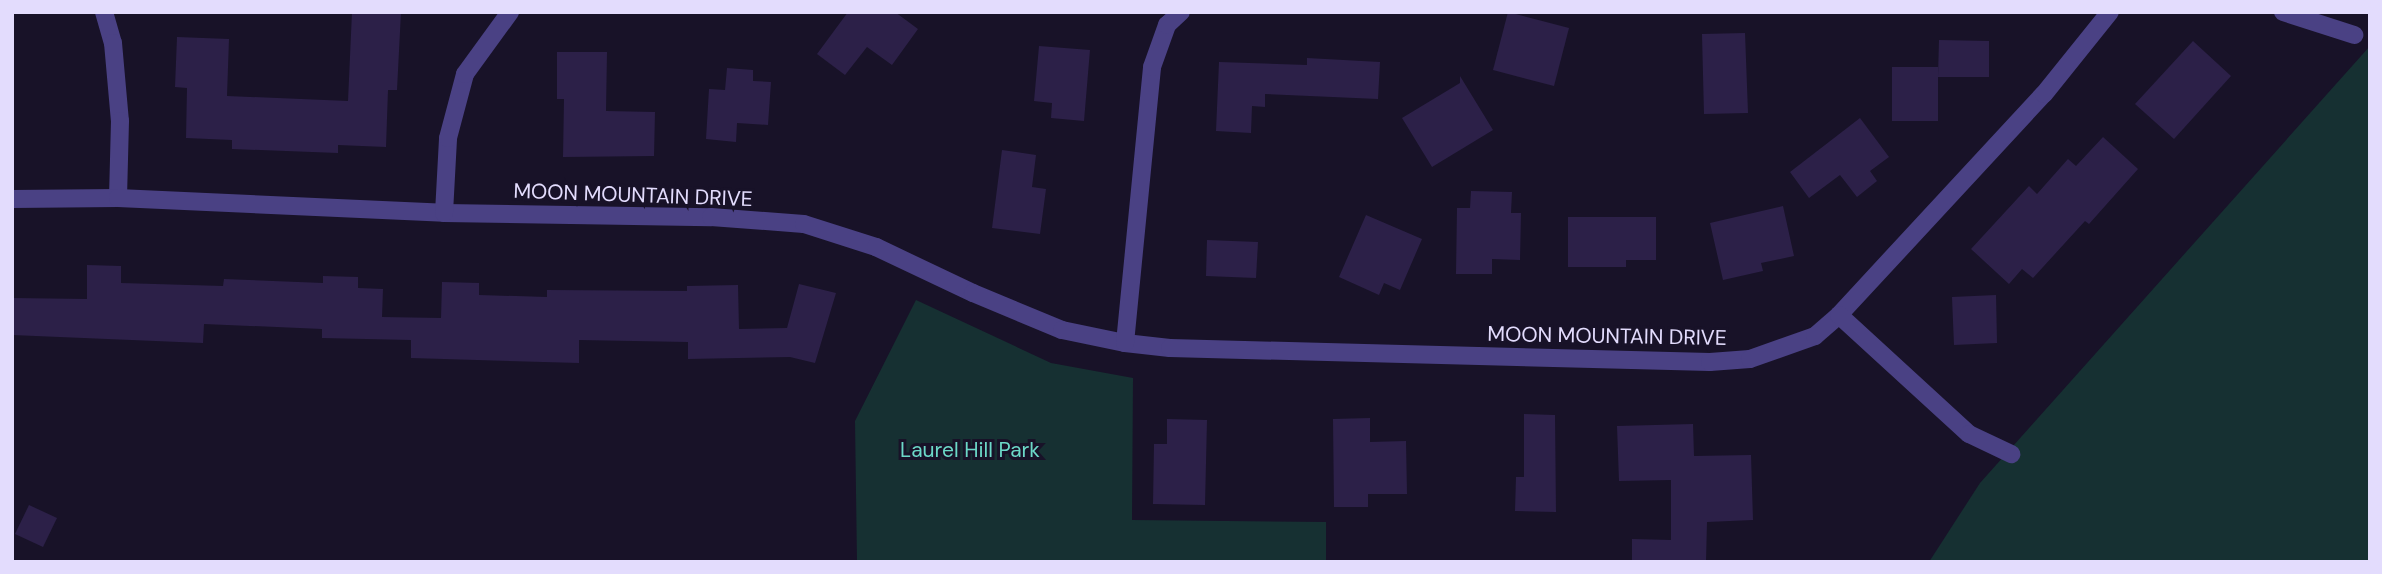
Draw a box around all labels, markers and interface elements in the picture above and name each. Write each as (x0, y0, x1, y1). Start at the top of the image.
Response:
street label: MOON MOUNTAIN DRIVE (513, 178, 753, 212)
street label: MOON MOUNTAIN DRIVE (1487, 321, 1727, 351)
park label: Laurel Hill Park (900, 437, 1040, 463)

